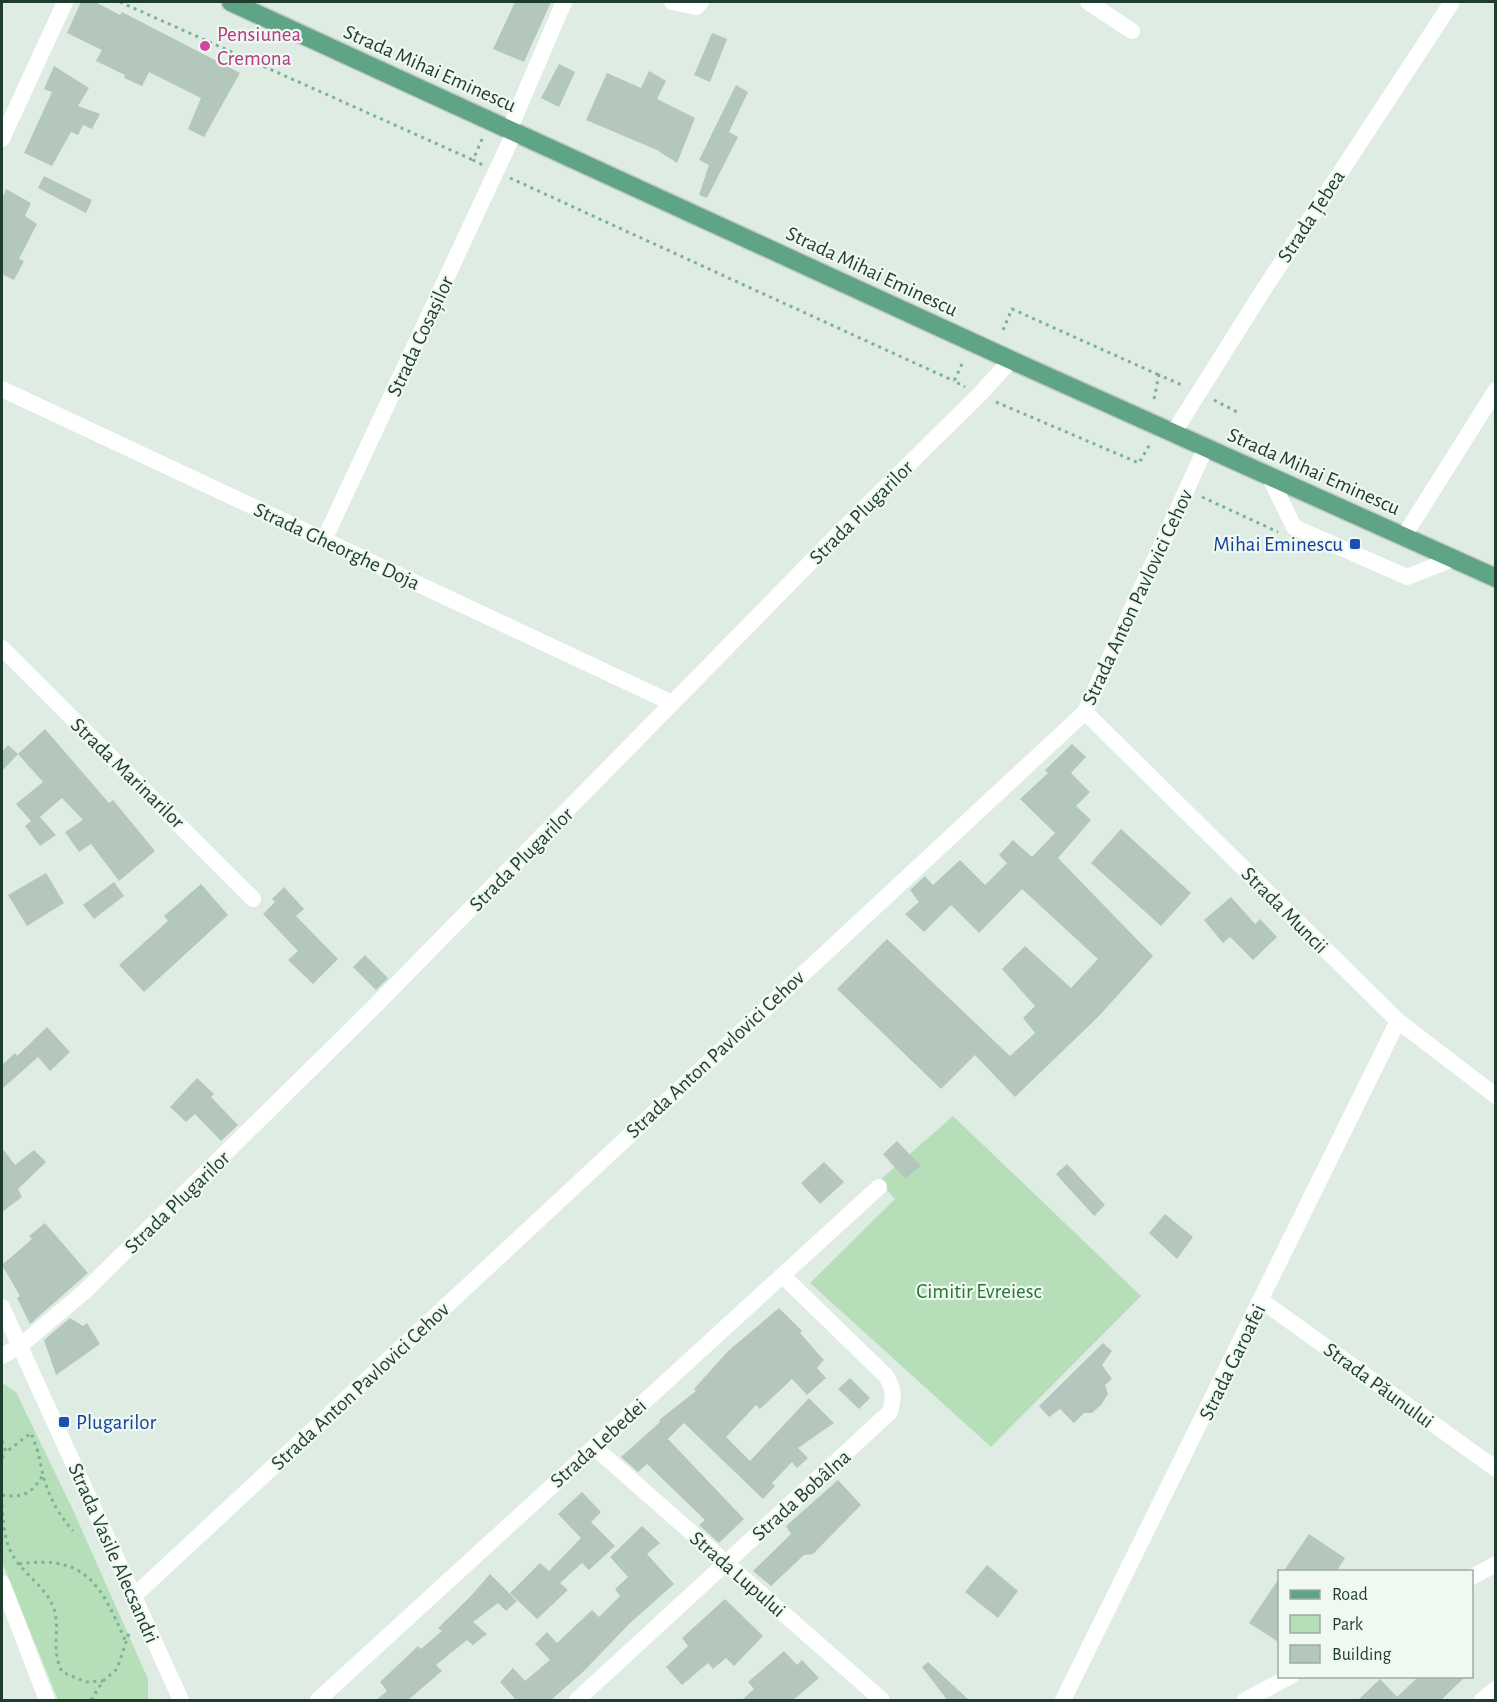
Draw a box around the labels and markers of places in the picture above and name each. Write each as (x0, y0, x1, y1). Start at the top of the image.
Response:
place label: Pensiunea Cremona (217, 24, 301, 69)
marker: Pensiunea Cremona (198, 39, 212, 53)
place label: Mihai Eminescu (1213, 534, 1343, 555)
marker: Mihai Eminescu (1348, 537, 1362, 551)
place label: Plugarilor (76, 1412, 156, 1433)
marker: Plugarilor (57, 1415, 71, 1429)

